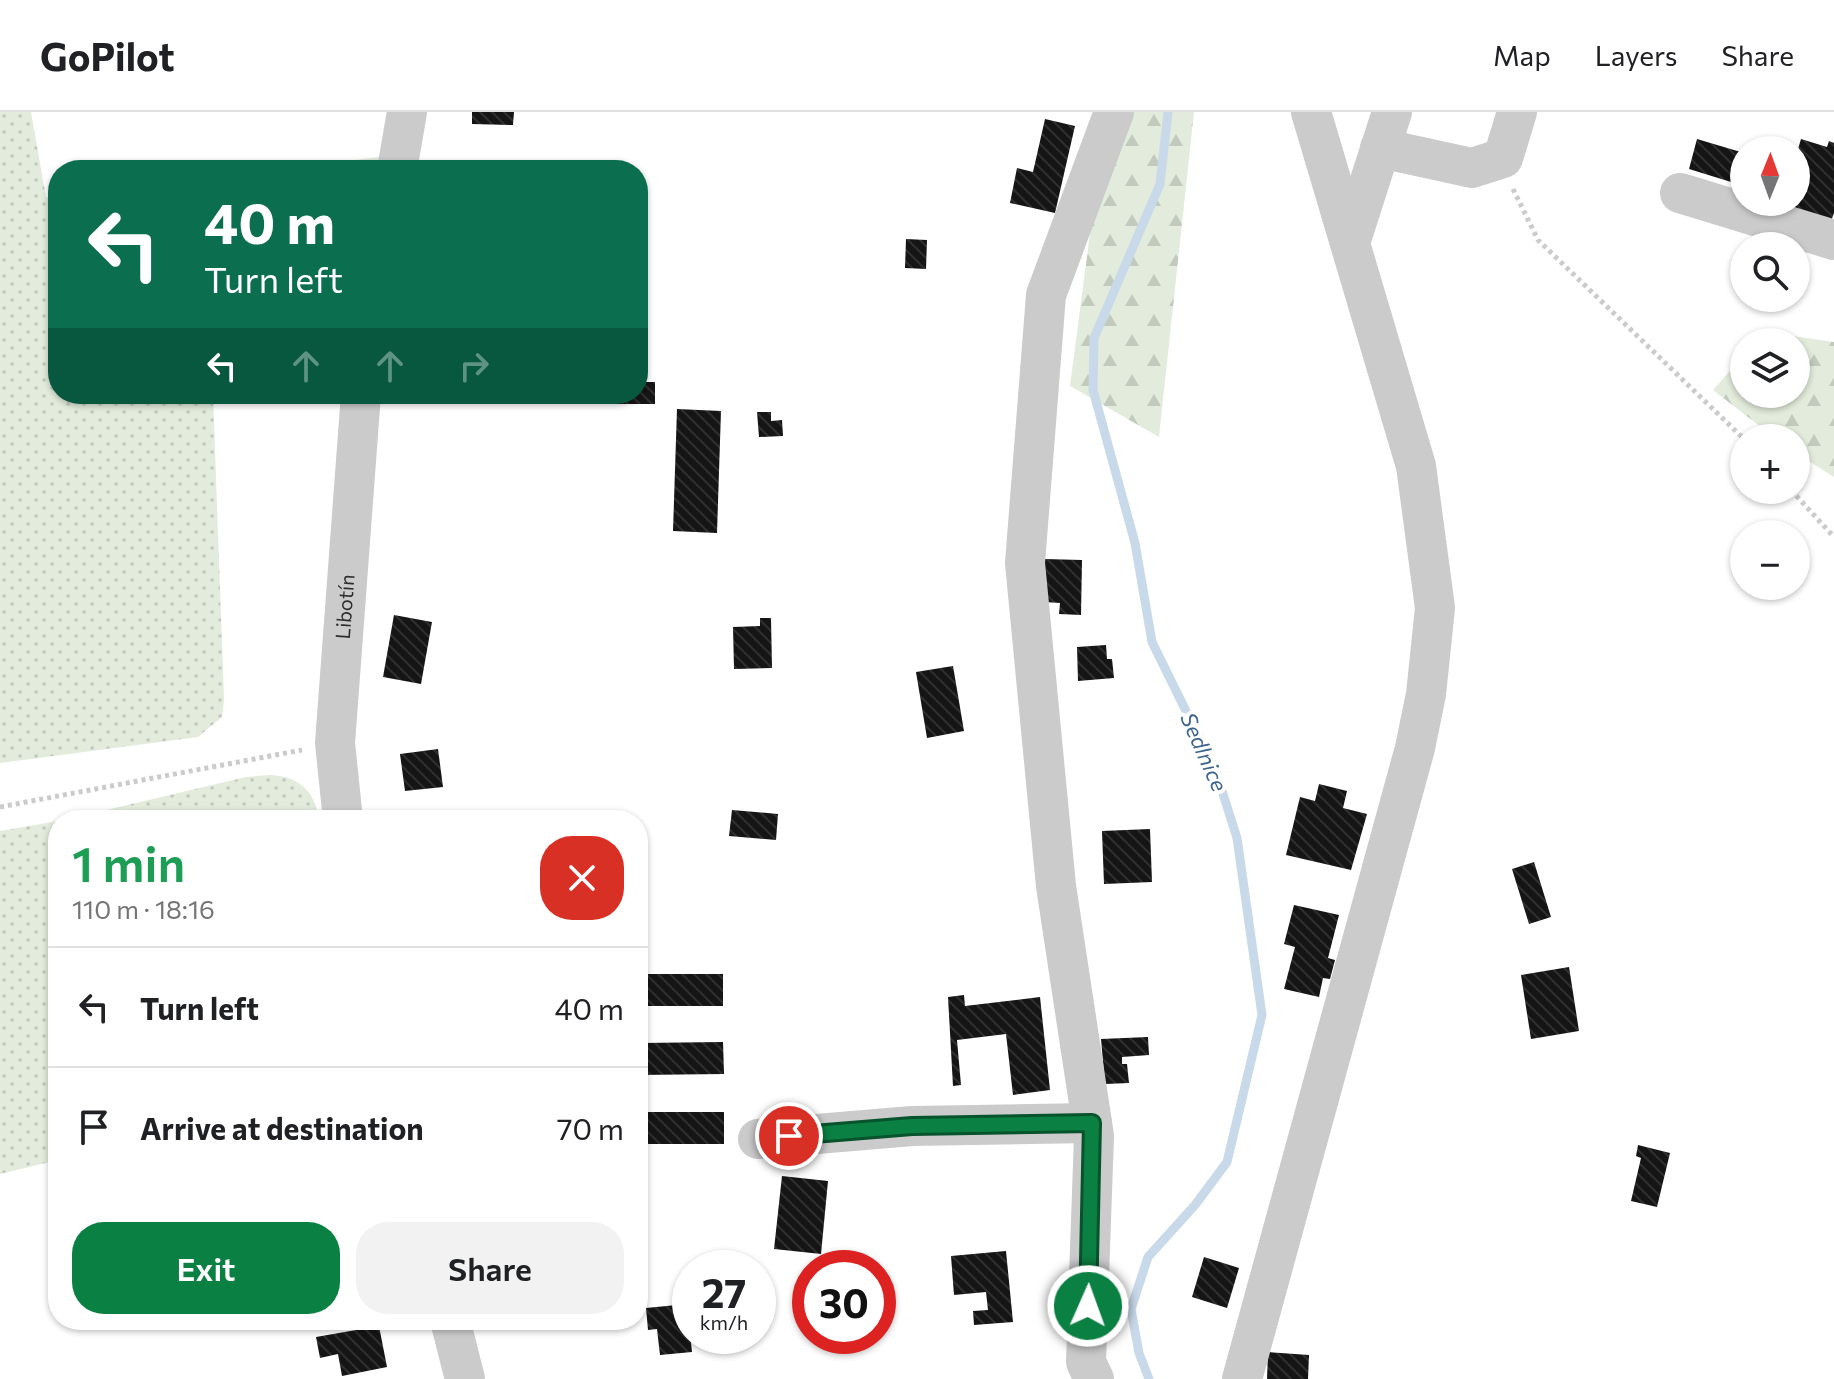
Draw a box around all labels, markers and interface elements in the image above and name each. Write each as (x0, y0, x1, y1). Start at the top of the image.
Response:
text: GoPilot (40, 32, 175, 79)
text: Map (1493, 38, 1551, 72)
text: Layers (1595, 38, 1677, 72)
text: Share (1721, 38, 1794, 72)
north arrow (1730, 136, 1810, 216)
map controls (1730, 136, 1810, 600)
text: 40 m (204, 187, 335, 256)
icon: left (72, 192, 176, 296)
button: search (1730, 232, 1810, 312)
text: Turn left (204, 256, 343, 300)
button: layers (1730, 328, 1810, 408)
icon: left (200, 344, 244, 388)
icon: ahead (284, 344, 328, 388)
icon: ahead (368, 344, 412, 388)
icon: right (452, 344, 496, 388)
button: + (1730, 424, 1810, 504)
button: − (1730, 520, 1810, 600)
street label: Libotín (330, 573, 359, 640)
water label: Sedlnice (1175, 708, 1234, 796)
text: 1 min (72, 833, 185, 892)
button: close (540, 836, 624, 920)
text: 110 m · 18:16 (72, 893, 215, 924)
icon: left (72, 985, 116, 1029)
text: Turn left (140, 989, 259, 1026)
text: 40 m (555, 989, 624, 1026)
pin (755, 1102, 823, 1170)
icon: arrive (72, 1105, 116, 1149)
text: Arrive at destination (140, 1109, 424, 1146)
text: 70 m (557, 1109, 624, 1146)
icon: arrive (767, 1114, 811, 1158)
button: Exit (72, 1222, 340, 1314)
button: Share (356, 1222, 624, 1314)
speed limit sign: 30 (792, 1250, 896, 1354)
position arrow (1046, 1264, 1130, 1348)
text: 27 (702, 1267, 746, 1316)
text: km/h (700, 1310, 748, 1334)

